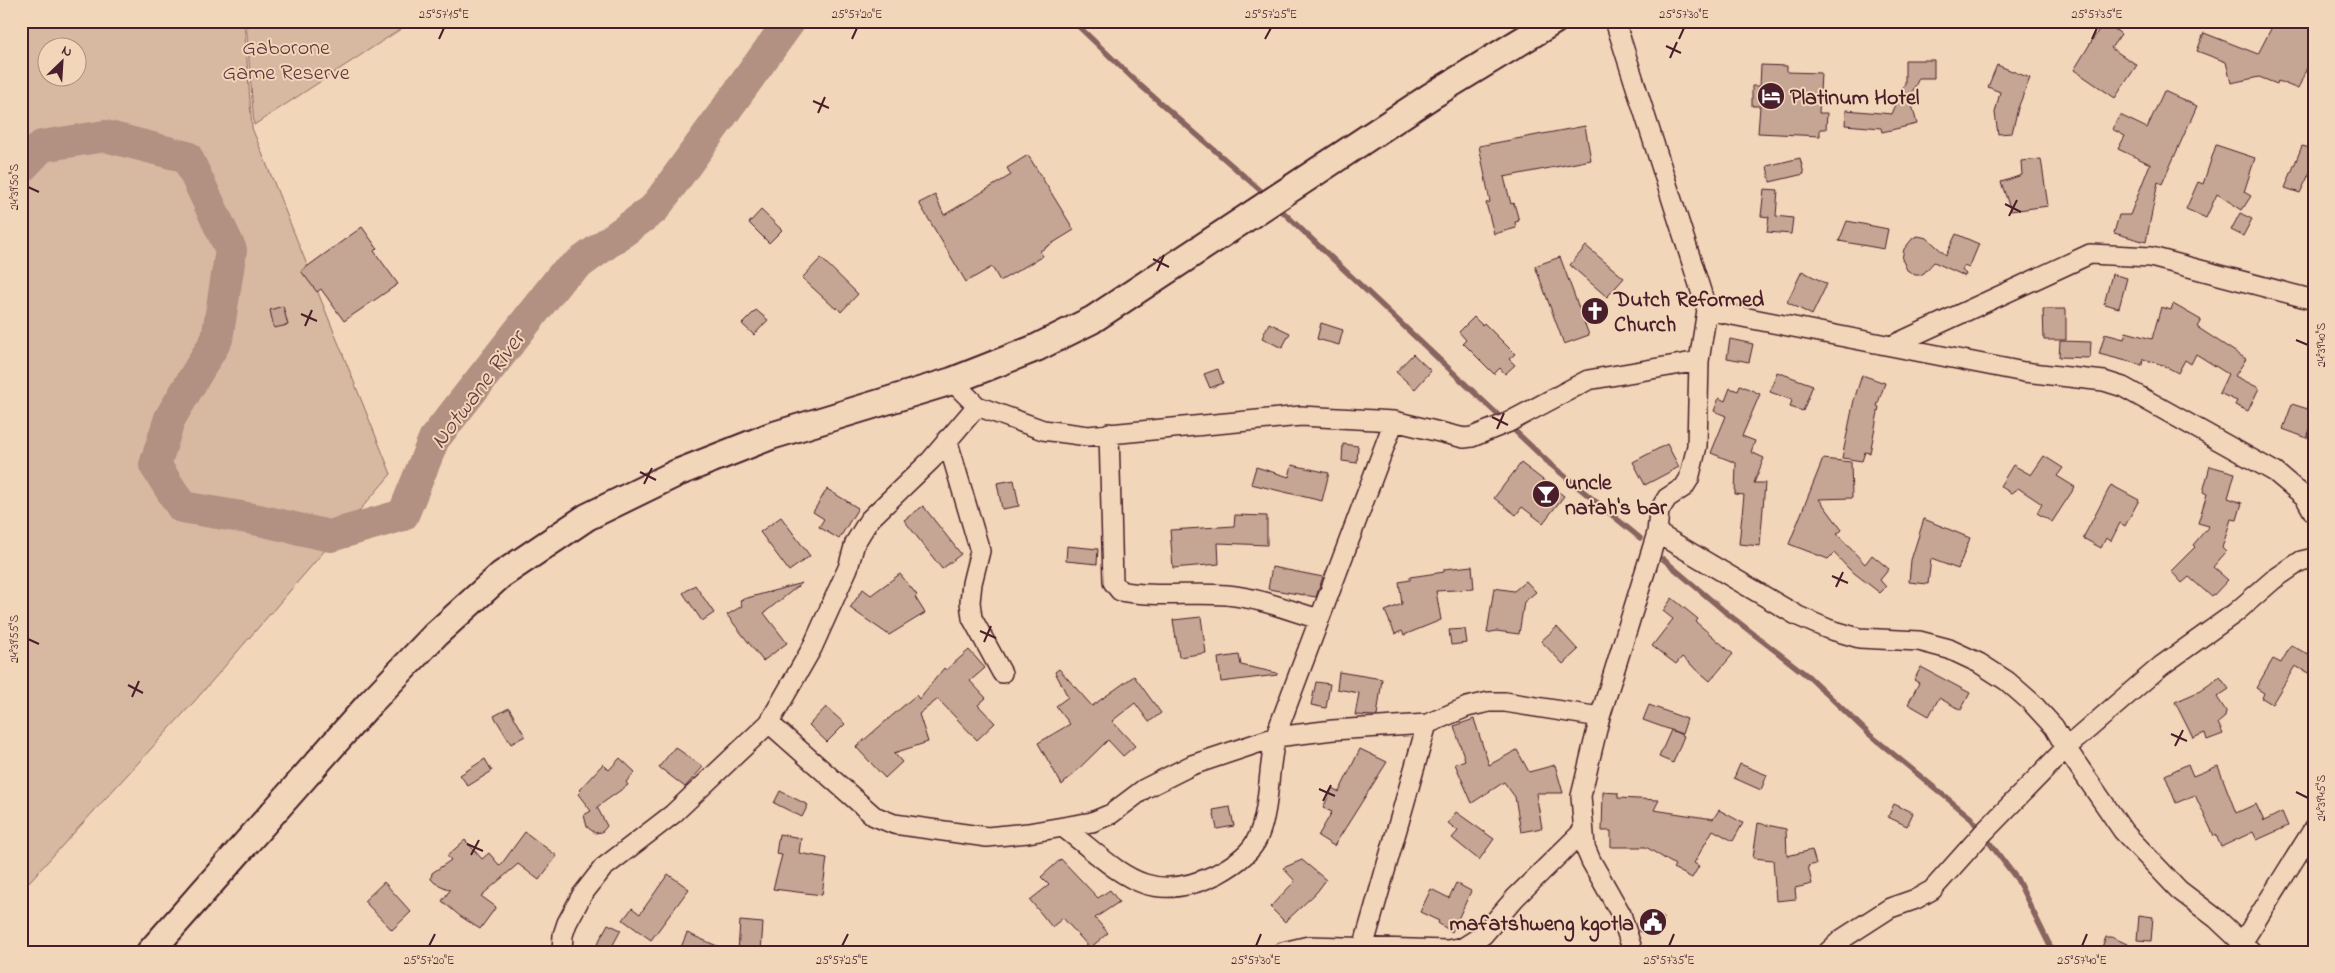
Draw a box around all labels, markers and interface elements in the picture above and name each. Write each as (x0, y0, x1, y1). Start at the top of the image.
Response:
text: 25°57'15"E (419, 6, 469, 24)
text: 25°57'20"E (832, 6, 882, 24)
text: 25°57'25"E (1245, 6, 1297, 24)
text: 25°57'30"E (1659, 6, 1709, 24)
text: 25°57'35"E (2071, 6, 2123, 24)
park label: Gaborone Game Reserve (222, 33, 350, 90)
north arrow (38, 38, 88, 88)
text: N (58, 40, 76, 63)
hotel icon: Platinum Hotel (1756, 81, 1786, 111)
place label: Platinum Hotel (1790, 83, 1920, 115)
text: 24°39'50"S (6, 163, 24, 210)
place label: Dutch Reformed Church (1613, 285, 1765, 342)
church icon: Dutch Reformed Church (1580, 296, 1610, 326)
water label: Notwane River (423, 322, 537, 457)
text: 24°39'40"S (2313, 322, 2331, 367)
place label: uncle natah's bar (1565, 468, 1668, 525)
bar icon: uncle natah's bar (1531, 479, 1561, 509)
text: 24°39'55"S (6, 615, 24, 663)
text: 24°39'45"S (2313, 775, 2331, 821)
public building icon: mafatshweng kgotla (1638, 907, 1668, 937)
place label: mafatshweng kgotla (1449, 909, 1634, 942)
text: 25°57'20"E (404, 952, 454, 970)
text: 25°57'25"E (816, 952, 868, 970)
text: 25°57'30"E (1231, 952, 1281, 970)
text: 25°57'35"E (1643, 952, 1695, 970)
text: 25°57'40"E (2057, 952, 2107, 970)

